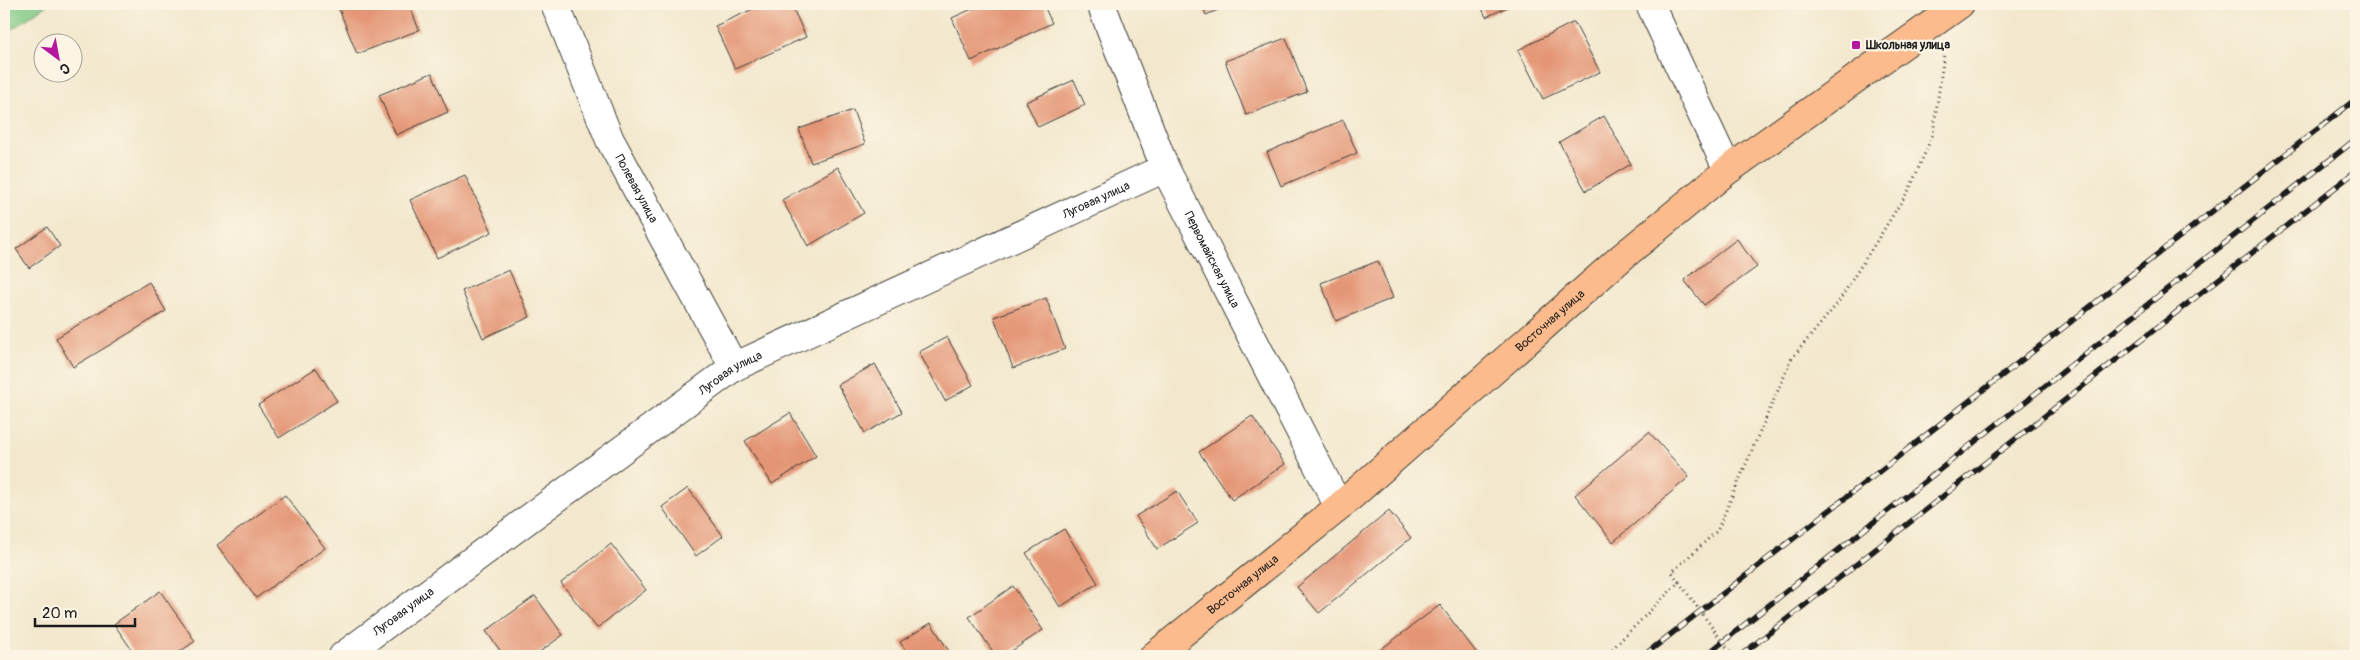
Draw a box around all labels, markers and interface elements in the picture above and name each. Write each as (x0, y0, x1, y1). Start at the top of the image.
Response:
north arrow (32, 32, 82, 82)
place label: Школьная улица (1865, 38, 1950, 53)
marker: Школьная улица (1850, 39, 1862, 51)
text: С (56, 59, 73, 78)
street label: Полевая улица (612, 152, 661, 226)
street label: Луговая улица (1059, 178, 1132, 222)
street label: Первомайская улица (1181, 209, 1243, 311)
street label: Восточная улица (1512, 286, 1588, 355)
street label: Луговая улица (695, 347, 765, 399)
street label: Восточная улица (1204, 551, 1282, 618)
street label: Луговая улица (369, 584, 437, 640)
scale bar (35, 595, 135, 627)
text: 20 m (42, 604, 77, 623)

